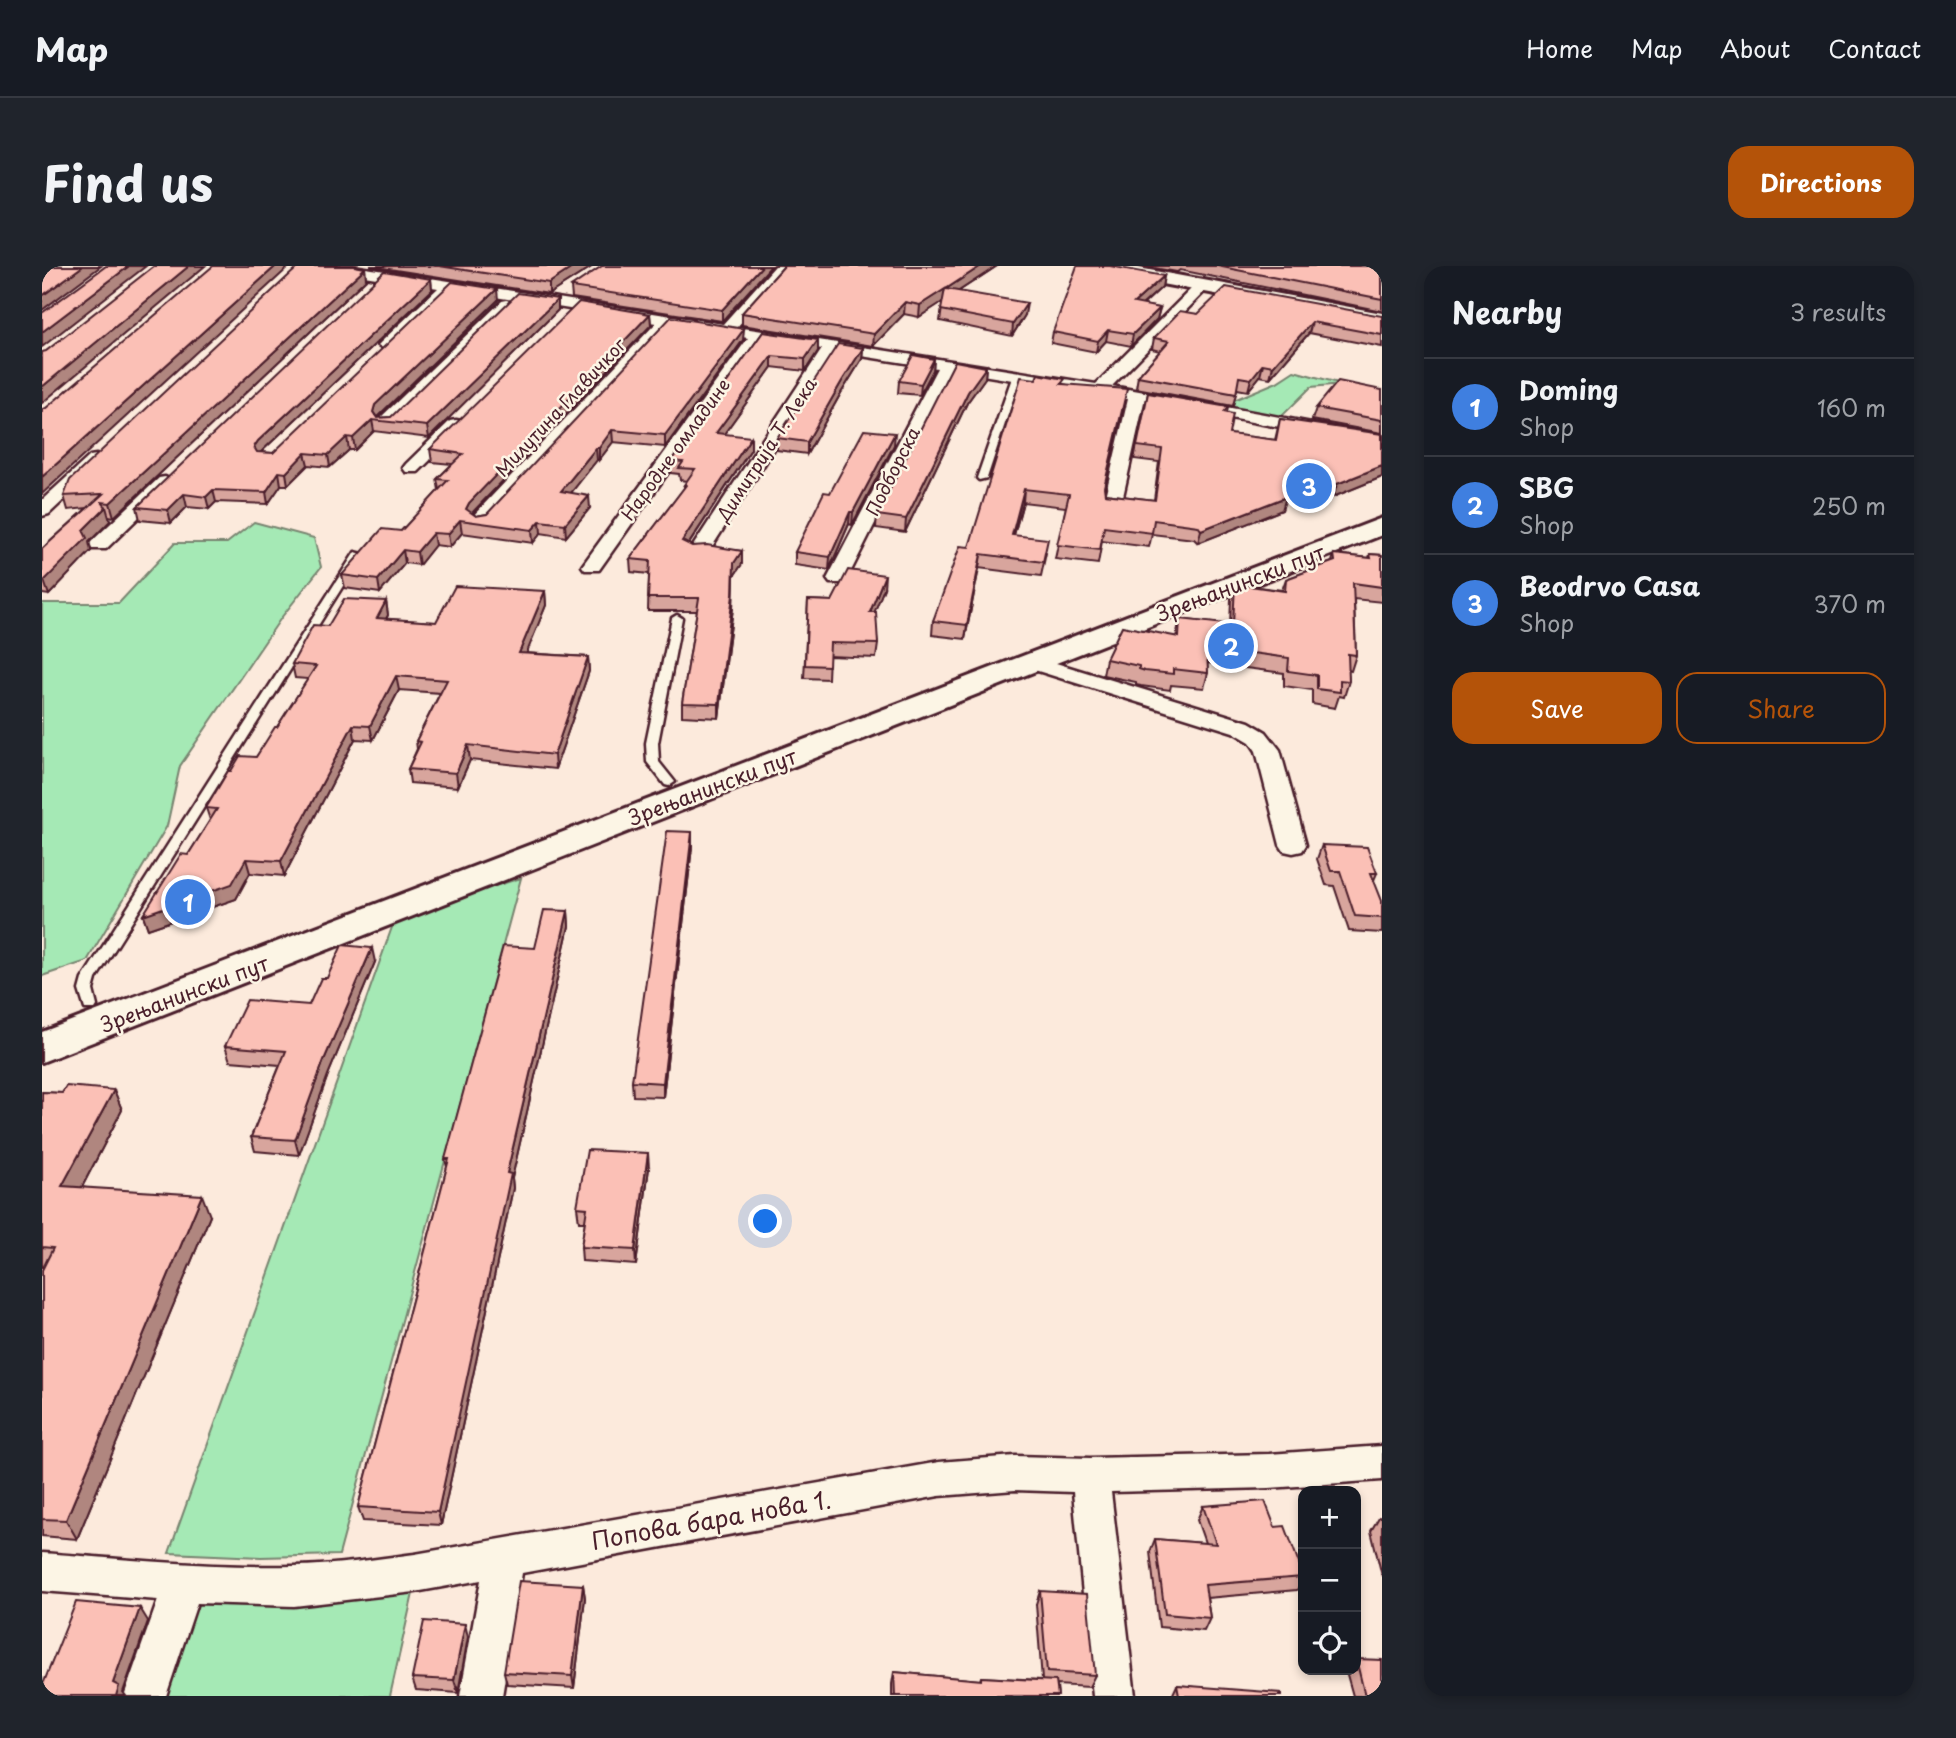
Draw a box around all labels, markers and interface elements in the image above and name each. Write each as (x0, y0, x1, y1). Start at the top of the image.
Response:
text: Map (35, 23, 108, 73)
text: Home (1526, 30, 1593, 66)
text: Map (1631, 30, 1682, 66)
text: About (1720, 30, 1790, 66)
text: Contact (1828, 30, 1921, 66)
text: Find us (42, 145, 213, 219)
button: Directions (1728, 146, 1914, 218)
text: Nearby (1452, 289, 1562, 334)
text: 3 results (1790, 294, 1886, 329)
street label: Милутина Главичког (488, 331, 632, 482)
text: Doming (1519, 370, 1618, 409)
street label: Димитрија Т. Лека (709, 371, 823, 527)
street label: Народне омладине (614, 372, 736, 526)
text: 1 (1470, 390, 1481, 425)
text: 160 m (1817, 390, 1886, 425)
text: Shop (1519, 409, 1574, 444)
street label: Подборска (858, 421, 926, 520)
pin: 3 (1286, 460, 1332, 512)
text: SBG (1519, 468, 1574, 507)
text: 2 (1467, 488, 1483, 523)
text: 250 m (1812, 488, 1886, 523)
text: Shop (1519, 507, 1574, 542)
street label: Зрењанински пут (1151, 535, 1330, 629)
text: Beodrvo Casa (1519, 566, 1700, 605)
text: 3 (1467, 586, 1483, 621)
text: 370 m (1813, 586, 1886, 621)
text: Shop (1519, 605, 1574, 640)
pin: 2 (1208, 620, 1254, 672)
button: Save (1452, 672, 1662, 744)
button: Share (1676, 672, 1886, 744)
street label: Зрењанински пут (623, 739, 802, 833)
pin: 1 (165, 876, 211, 928)
street label: Зрењанински пут (95, 946, 274, 1040)
your location (748, 1204, 782, 1238)
street label: Попова бара нова 1. (588, 1480, 834, 1558)
map controls (1298, 1486, 1361, 1675)
button: + (1298, 1486, 1361, 1549)
button: − (1298, 1549, 1361, 1612)
button: locate (1298, 1612, 1361, 1675)

